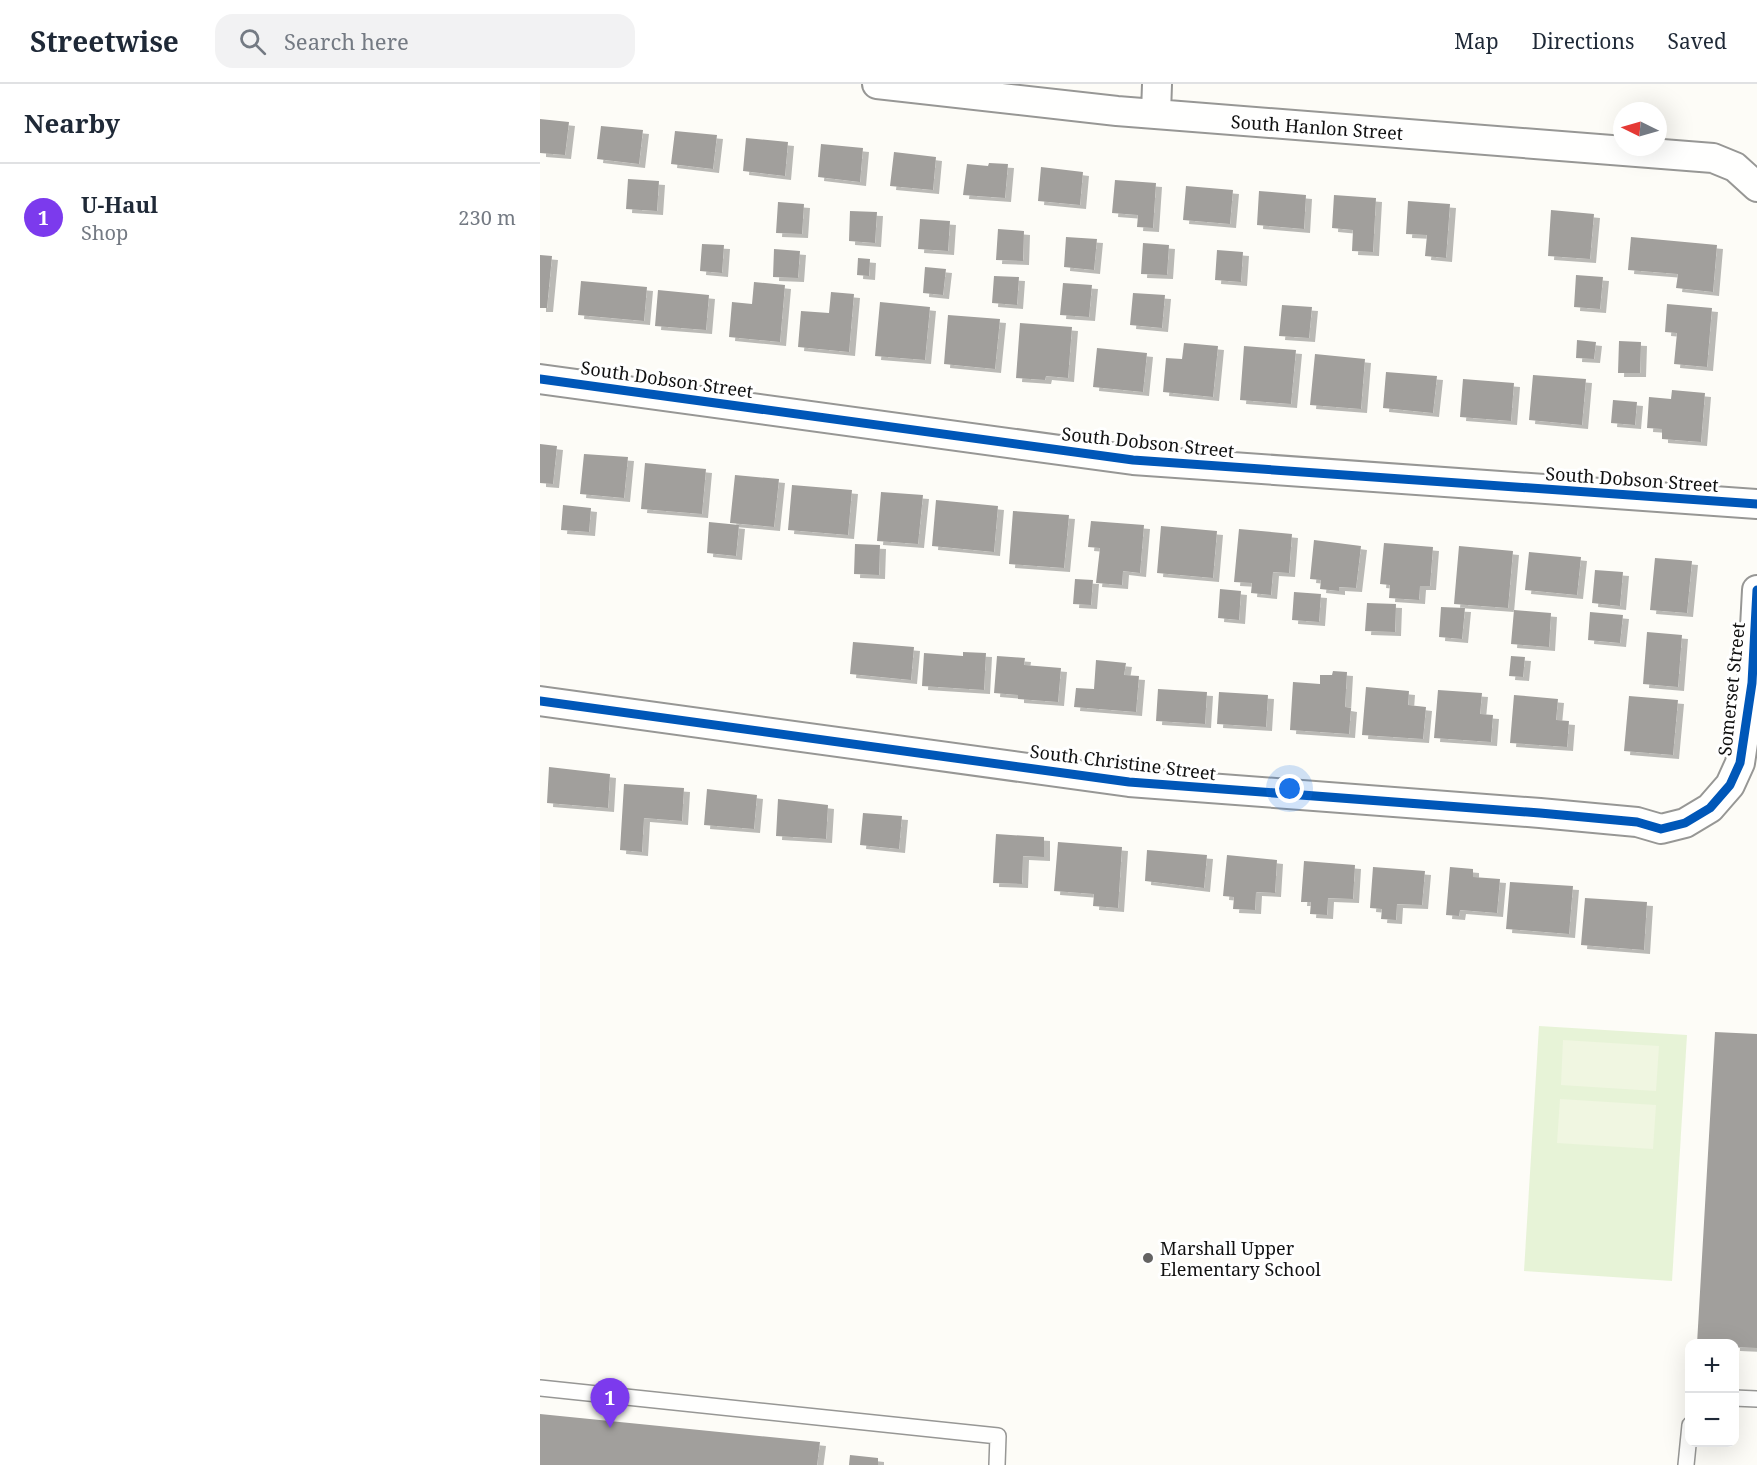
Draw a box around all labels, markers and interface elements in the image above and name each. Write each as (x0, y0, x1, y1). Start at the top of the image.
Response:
search box (215, 14, 635, 68)
text: Streetwise (30, 22, 179, 60)
icon: search (236, 25, 269, 58)
text: Search here (284, 26, 409, 56)
text: Map (1454, 27, 1499, 55)
text: Directions (1532, 27, 1634, 55)
text: Saved (1667, 27, 1727, 55)
north arrow (1613, 102, 1667, 156)
text: Nearby (24, 105, 120, 141)
street label: South Hanlon Street (1230, 109, 1404, 145)
text: U-Haul (81, 189, 158, 219)
text: 1 (38, 204, 49, 231)
text: 230 m (458, 204, 516, 231)
text: Shop (81, 219, 128, 246)
street label: South Dobson Street (579, 355, 755, 403)
street label: South Dobson Street (1060, 421, 1236, 463)
street label: South Dobson Street (1545, 461, 1719, 497)
street label: Somerset Street (1712, 621, 1750, 757)
street label: South Christine Street (1029, 739, 1217, 785)
your location (1275, 774, 1304, 803)
place label: Marshall Upper Elementary School (1160, 1236, 1321, 1281)
marker: Marshall Upper Elementary School (1141, 1251, 1155, 1265)
map controls (1685, 1339, 1739, 1447)
button: + (1685, 1339, 1739, 1393)
pin: 1 (590, 1378, 630, 1428)
button: − (1685, 1393, 1739, 1447)

